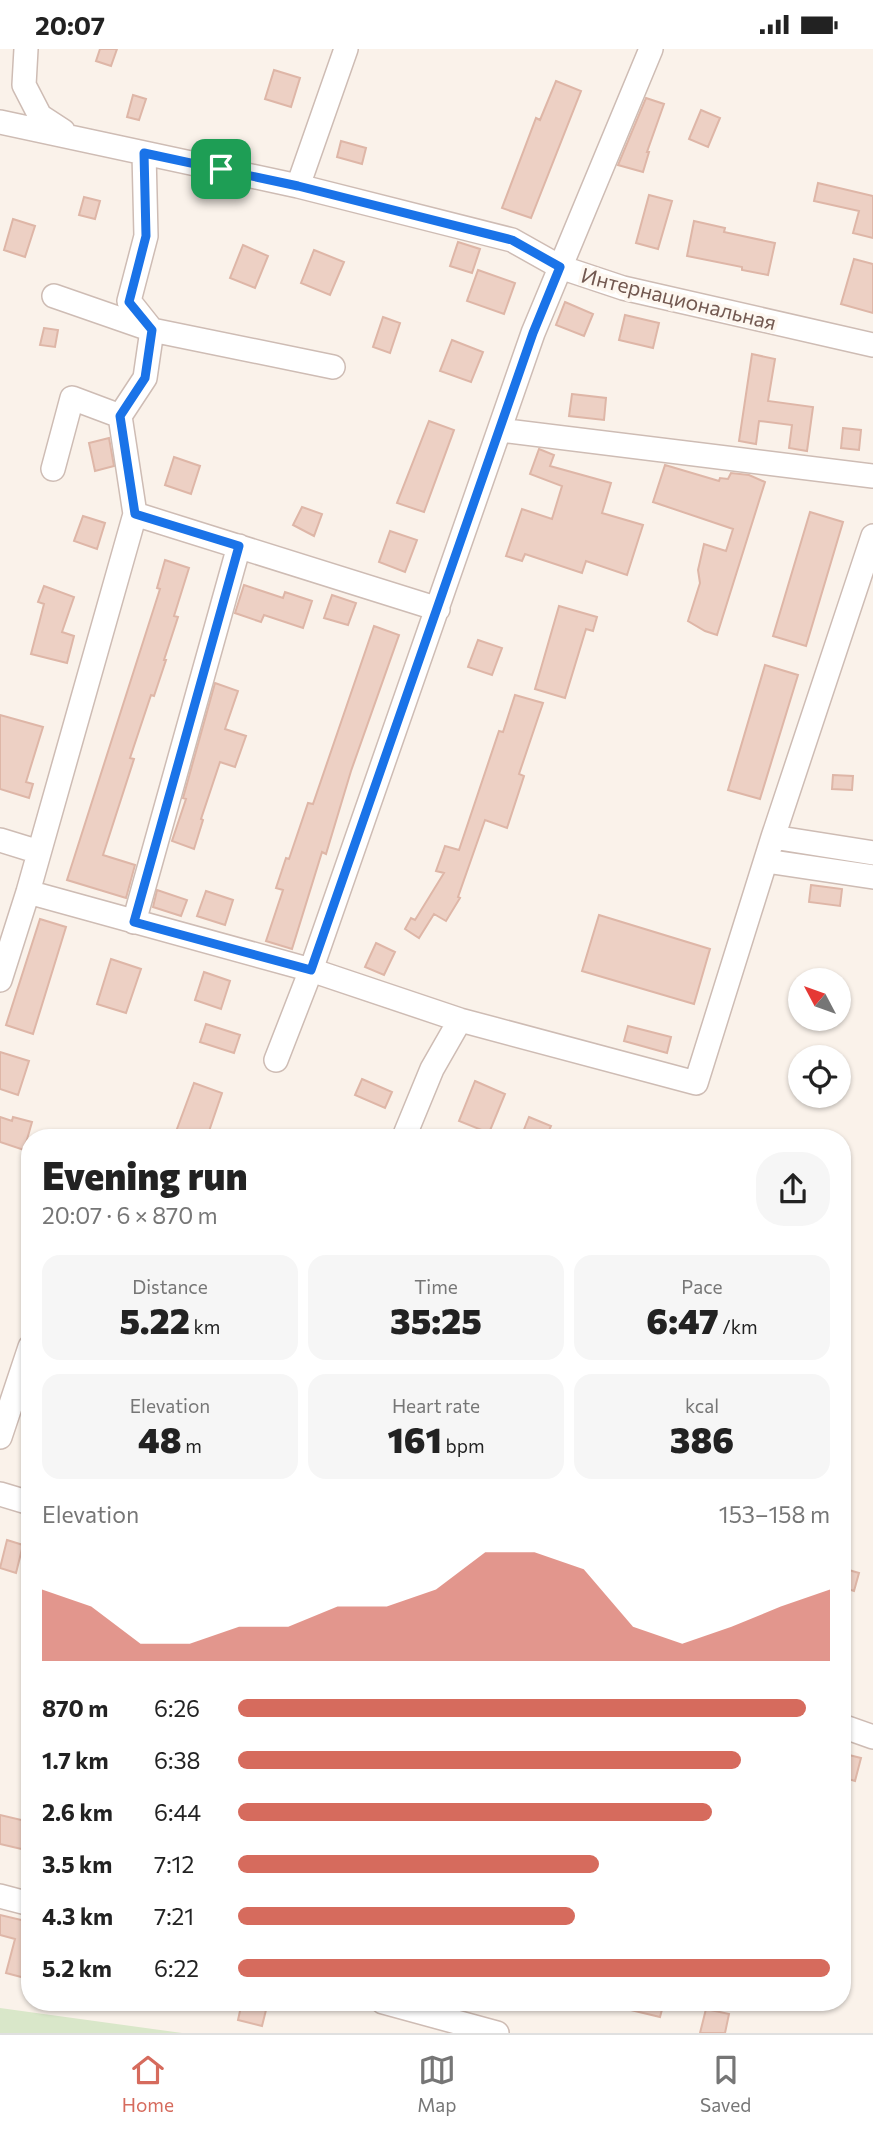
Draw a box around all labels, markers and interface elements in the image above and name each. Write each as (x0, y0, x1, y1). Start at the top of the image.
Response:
text: 20:07 (35, 9, 105, 40)
pin (191, 139, 251, 199)
icon: arrive (202, 150, 240, 188)
street label: Интернациональная (579, 262, 779, 334)
north arrow (788, 968, 850, 1031)
map controls (788, 968, 851, 1108)
button: locate (788, 1045, 851, 1108)
text: Evening run (42, 1151, 248, 1198)
button: share (756, 1152, 830, 1226)
text: 20:07 · 6 × 870 m (42, 1201, 218, 1229)
text: Distance (132, 1275, 208, 1298)
text: Time (414, 1275, 458, 1298)
text: Pace (681, 1275, 723, 1298)
text: 5.22 (120, 1298, 190, 1341)
text: 35:25 (390, 1298, 482, 1341)
text: 6:47 (646, 1298, 719, 1341)
text: km (190, 1315, 220, 1338)
text: /km (719, 1315, 758, 1338)
text: Elevation (130, 1394, 210, 1417)
text: Heart rate (392, 1394, 480, 1417)
text: kcal (685, 1394, 719, 1417)
text: 48 (138, 1417, 182, 1460)
text: 161 (387, 1417, 442, 1460)
text: 386 (670, 1417, 734, 1460)
text: m (182, 1434, 202, 1457)
text: bpm (442, 1434, 485, 1457)
text: Elevation (42, 1500, 139, 1528)
text: 153–158 m (719, 1500, 830, 1528)
text: 870 m (42, 1694, 108, 1722)
text: 6:26 (154, 1694, 200, 1722)
text: 1.7 km (42, 1746, 109, 1774)
text: 6:38 (154, 1746, 200, 1774)
text: 2.6 km (42, 1798, 113, 1826)
text: 6:44 (154, 1798, 201, 1826)
text: 3.5 km (42, 1850, 112, 1878)
text: 7:12 (154, 1850, 194, 1878)
text: 4.3 km (42, 1902, 113, 1930)
text: 7:21 (154, 1902, 194, 1930)
text: 5.2 km (42, 1954, 112, 1982)
text: 6:22 (154, 1954, 199, 1982)
tab: Home (122, 2051, 174, 2116)
tab: Map (417, 2051, 457, 2116)
tab: Saved (700, 2051, 751, 2116)

